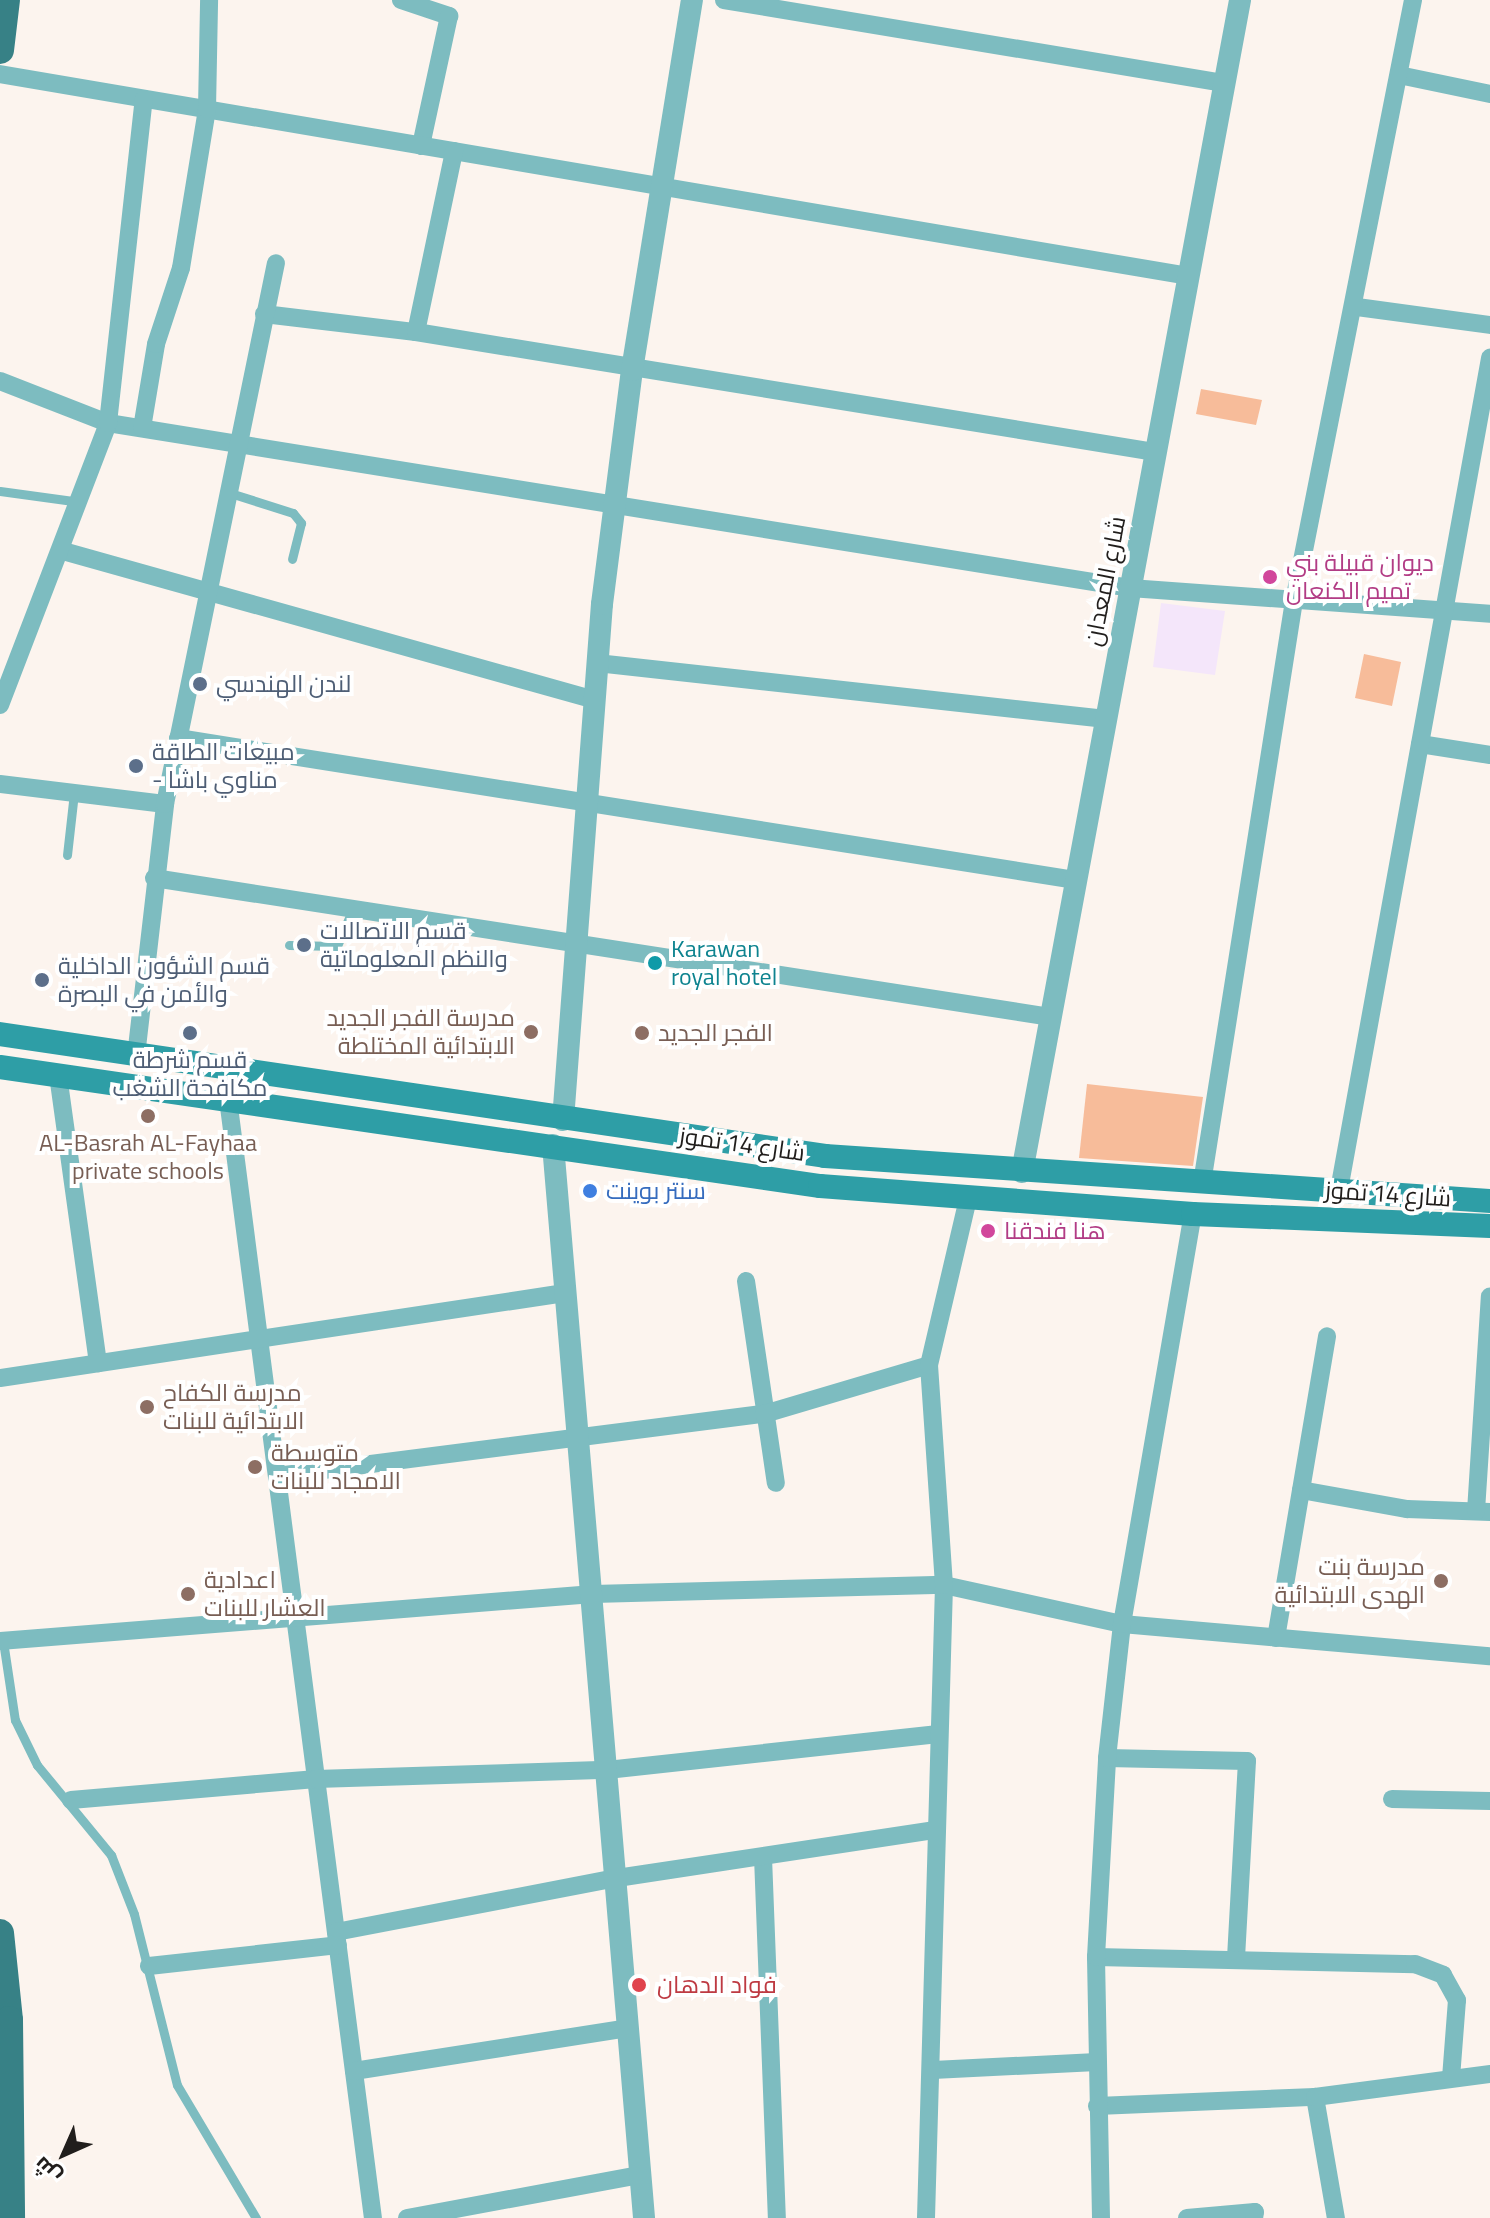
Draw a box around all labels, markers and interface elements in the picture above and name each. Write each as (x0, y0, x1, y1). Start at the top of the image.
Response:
street label: شارع المعدان (1078, 514, 1132, 648)
place label: ديوان قبيلة بني تميم الكنعان (1286, 549, 1434, 605)
marker: ديوان قبيلة بني تميم الكنعان (1261, 568, 1279, 586)
place label: لندن الهندسي (216, 670, 351, 698)
marker: لندن الهندسي (191, 675, 209, 693)
place label: مبيعات الطاقة - مناوي باشا (152, 738, 295, 794)
marker: مبيعات الطاقة - مناوي باشا (127, 757, 145, 775)
place label: قسم الاتصالات والنظم المعلوماتية (320, 917, 508, 973)
place label: Karawan royal hotel (671, 935, 777, 991)
marker: قسم الاتصالات والنظم المعلوماتية (295, 936, 313, 954)
place label: قسم الشؤون الداخلية والأمن في البصرة (58, 952, 270, 1008)
marker: Karawan royal hotel (646, 954, 664, 972)
marker: قسم الشؤون الداخلية والأمن في البصرة (33, 971, 51, 989)
place label: مدرسة الفجر الجديد الابتدائية المختلطة (326, 1004, 515, 1060)
place label: الفجر الجديد (658, 1019, 773, 1047)
marker: مدرسة الفجر الجديد الابتدائية المختلطة (522, 1023, 540, 1041)
marker: قسم شرطة مكافحة الشغب (181, 1024, 199, 1042)
marker: الفجر الجديد (633, 1024, 651, 1042)
place label: قسم شرطة مكافحة الشغب (112, 1046, 268, 1102)
marker: AL-Basrah AL-Fayhaa private schools (139, 1107, 157, 1125)
street label: شارع 14 تموز (677, 1121, 807, 1167)
place label: AL-Basrah AL-Fayhaa private schools (39, 1129, 257, 1185)
street label: شارع 14 تموز (1324, 1175, 1452, 1213)
place label: سنتر بوينت (606, 1177, 706, 1205)
marker: سنتر بوينت (581, 1182, 599, 1200)
place label: هنا فندقنا (1004, 1217, 1106, 1245)
marker: هنا فندقنا (979, 1222, 997, 1240)
place label: مدرسة الكفاح الابتدائية للبنات (163, 1379, 304, 1435)
marker: مدرسة الكفاح الابتدائية للبنات (138, 1398, 156, 1416)
place label: متوسطة الامجاد للبنات (271, 1439, 401, 1495)
marker: متوسطة الامجاد للبنات (246, 1458, 264, 1476)
place label: مدرسة بنت الهدى اﻻبتدائية (1274, 1553, 1425, 1609)
place label: اعدادية العشار للبنات (204, 1566, 326, 1622)
marker: مدرسة بنت الهدى اﻻبتدائية (1432, 1572, 1450, 1590)
marker: اعدادية العشار للبنات (179, 1585, 197, 1603)
place label: فواد الدهان (657, 1971, 777, 1999)
marker: فواد الدهان (628, 1974, 650, 1996)
north arrow (24, 2114, 104, 2194)
text: ش (25, 2149, 69, 2193)

